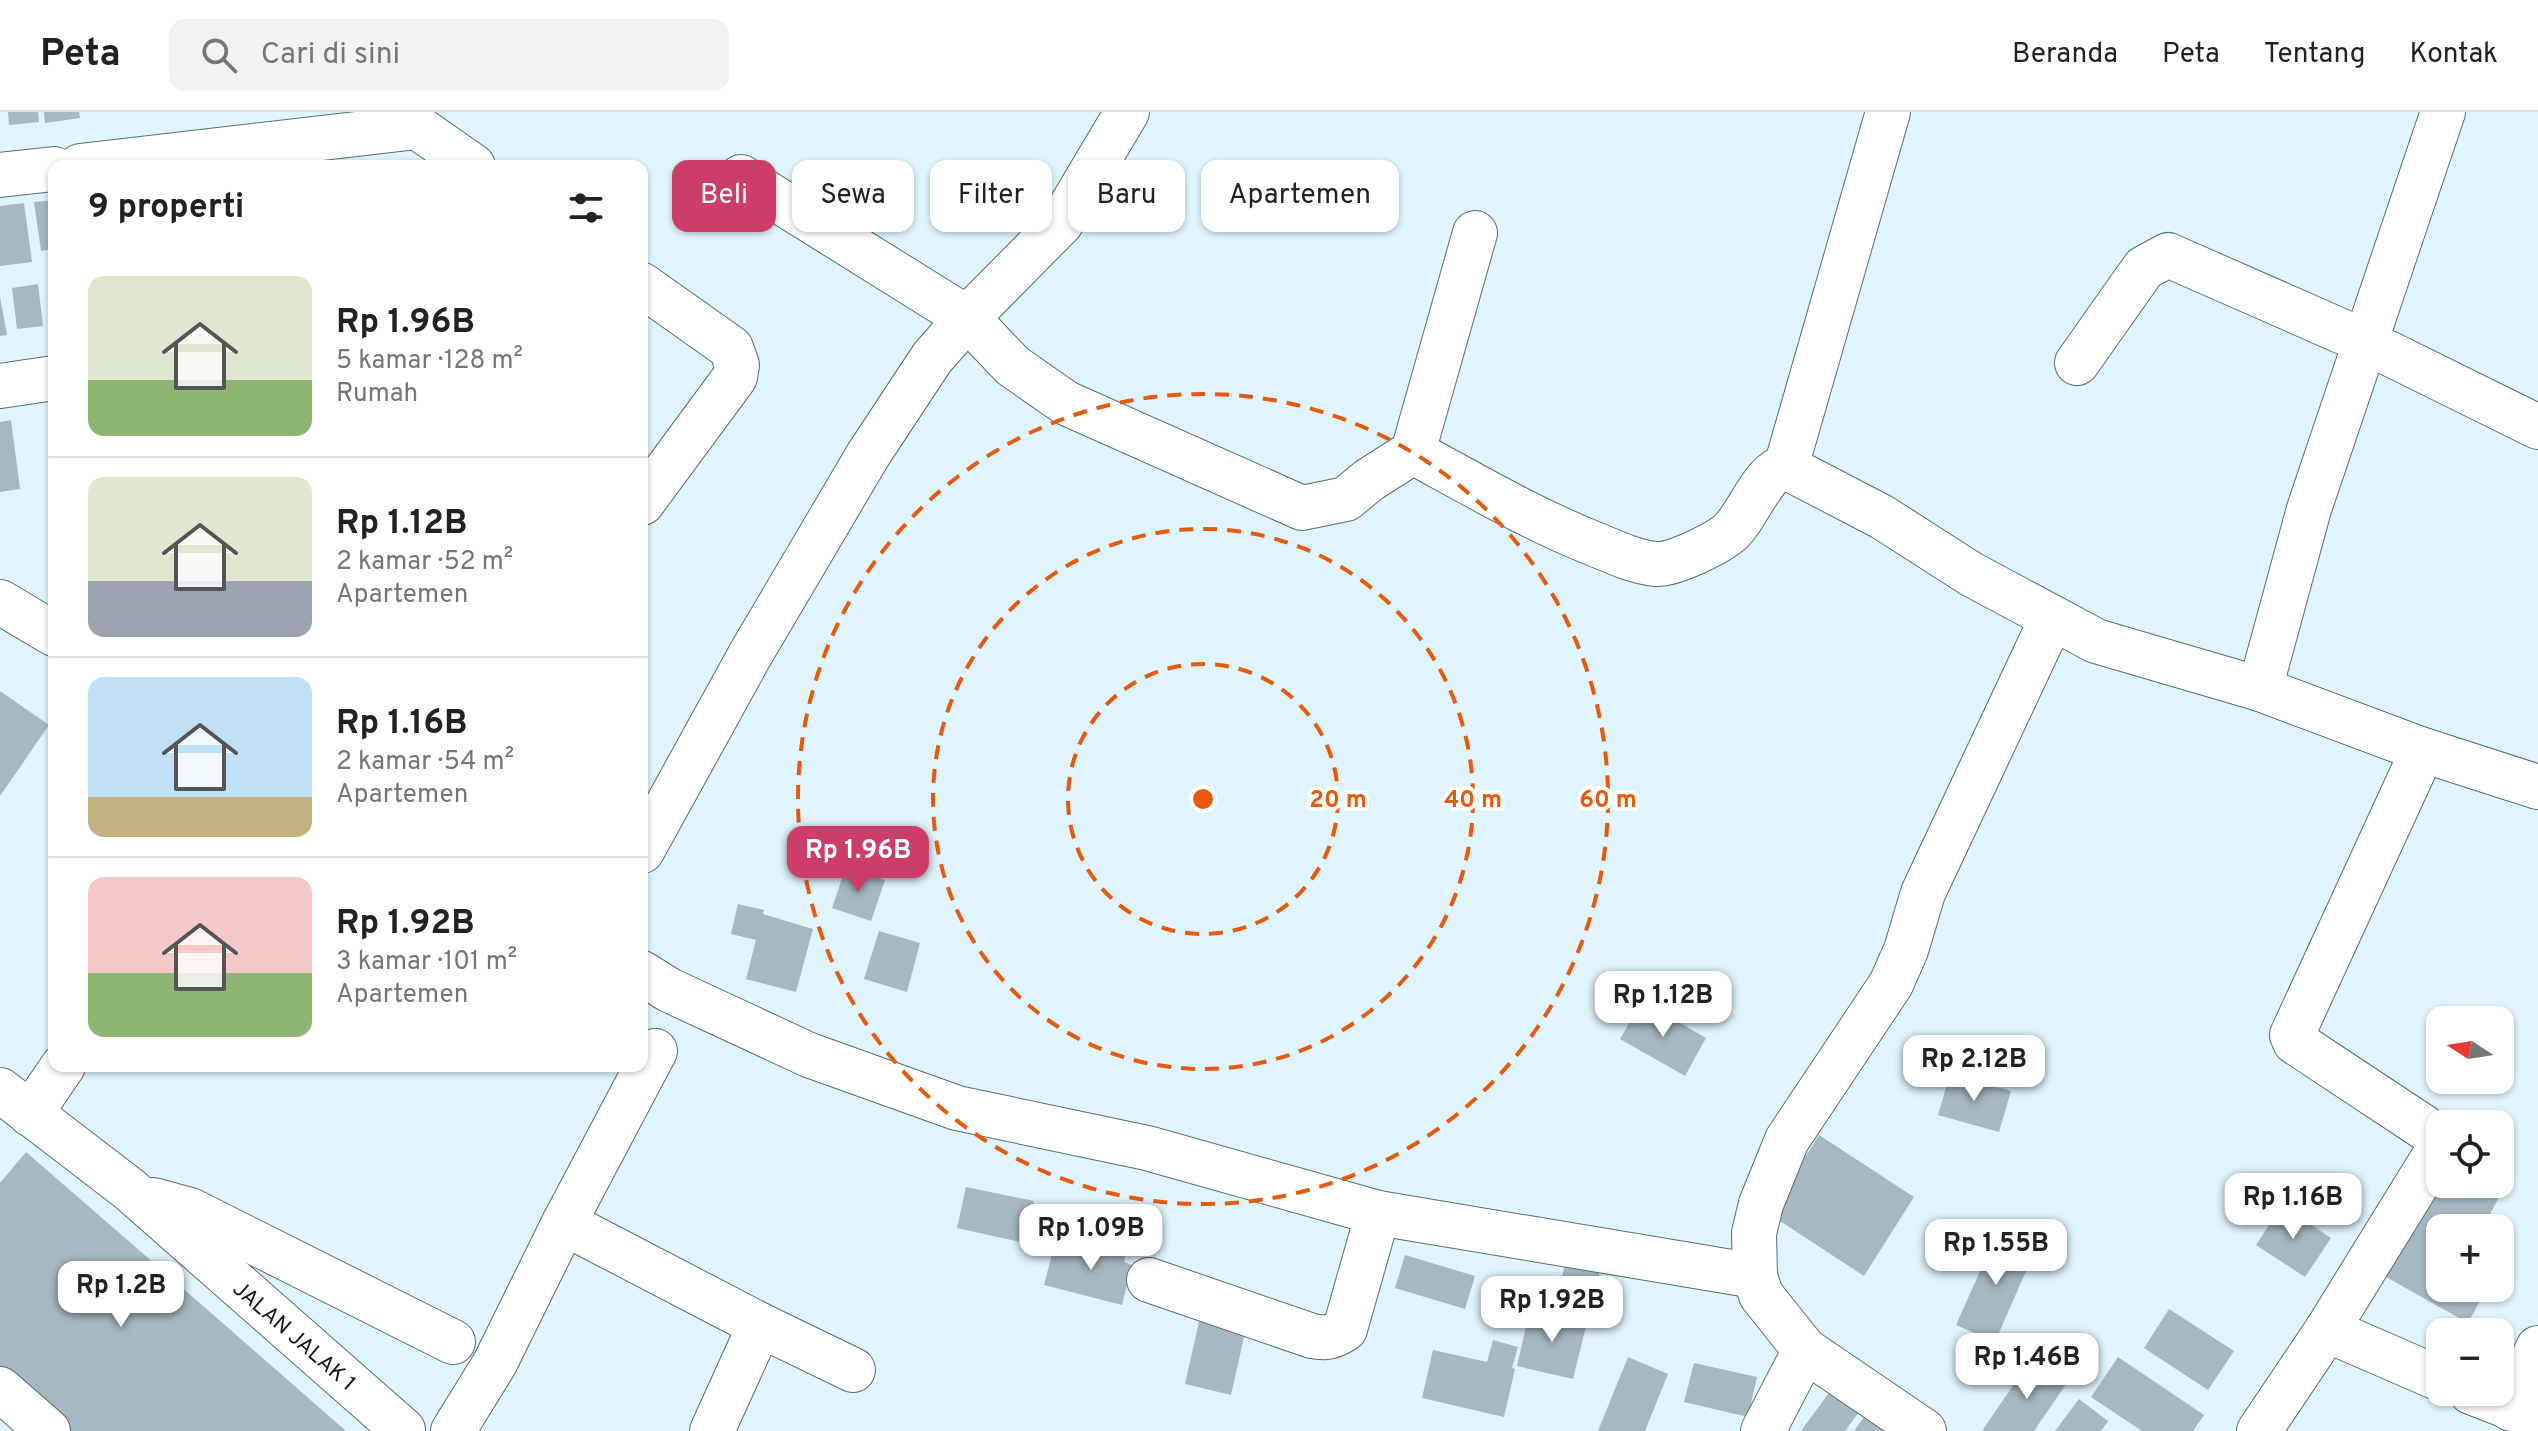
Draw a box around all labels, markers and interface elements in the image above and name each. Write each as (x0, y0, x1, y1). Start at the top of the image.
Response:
search box (169, 19, 729, 91)
text: Peta (40, 31, 121, 80)
icon: search (197, 33, 241, 77)
text: Cari di sini (261, 37, 400, 74)
text: Beranda (2012, 37, 2118, 73)
text: Peta (2162, 37, 2220, 73)
text: Tentang (2264, 37, 2365, 73)
text: Kontak (2409, 37, 2498, 73)
chip: Beli (672, 160, 776, 232)
chip: Sewa (792, 160, 914, 232)
chip: Filter (930, 160, 1052, 232)
chip: Baru (1068, 160, 1185, 232)
chip: Apartemen (1201, 160, 1399, 232)
icon: filters (564, 186, 608, 230)
text: 9 properti (88, 187, 244, 230)
text: Rp 1.96B (336, 302, 475, 345)
icon: home (152, 308, 248, 404)
text: 5 kamar · 128 m² (336, 345, 523, 378)
text: Rumah (336, 378, 418, 411)
text: Rp 1.12B (336, 503, 467, 546)
icon: home (152, 509, 248, 605)
text: 2 kamar · 52 m² (336, 546, 513, 579)
text: Apartemen (336, 579, 468, 612)
text: Rp 1.16B (336, 703, 468, 746)
icon: home (152, 709, 248, 805)
text: 2 kamar · 54 m² (336, 746, 514, 779)
text: Apartemen (336, 779, 468, 812)
centre of rings (1189, 785, 1217, 813)
text: 20 m (1309, 786, 1367, 816)
text: 40 m (1444, 786, 1502, 816)
text: 60 m (1579, 786, 1637, 816)
pin: Rp 1.96B (775, 826, 941, 894)
text: Rp 1.96B (805, 835, 911, 868)
text: Rp 1.92B (336, 903, 475, 946)
icon: home (152, 909, 248, 1005)
text: 3 kamar · 101 m² (336, 946, 517, 979)
pin: Rp 1.12B (1580, 971, 1746, 1039)
text: Apartemen (336, 979, 468, 1012)
text: Rp 1.12B (1613, 980, 1713, 1013)
north arrow (2426, 1006, 2514, 1094)
map controls (2426, 1006, 2514, 1406)
pin: Rp 2.12B (1891, 1035, 2057, 1103)
text: Rp 2.12B (1921, 1044, 2027, 1077)
button: locate (2426, 1110, 2514, 1198)
pin: Rp 1.16B (2210, 1173, 2376, 1241)
text: Rp 1.16B (2243, 1182, 2343, 1215)
pin: Rp 1.09B (1008, 1204, 1174, 1272)
text: Rp 1.09B (1037, 1213, 1145, 1246)
button: + (2426, 1214, 2514, 1302)
pin: Rp 1.55B (1913, 1219, 2079, 1287)
text: Rp 1.55B (1943, 1228, 2049, 1261)
pin: Rp 1.2B (47, 1261, 195, 1329)
text: Rp 1.2B (76, 1270, 166, 1303)
street label: JALAN JALAK 1 (226, 1276, 360, 1398)
pin: Rp 1.92B (1469, 1276, 1635, 1344)
text: Rp 1.92B (1499, 1285, 1605, 1318)
button: − (2426, 1318, 2514, 1406)
pin: Rp 1.46B (1944, 1333, 2110, 1401)
text: Rp 1.46B (1974, 1342, 2080, 1375)

